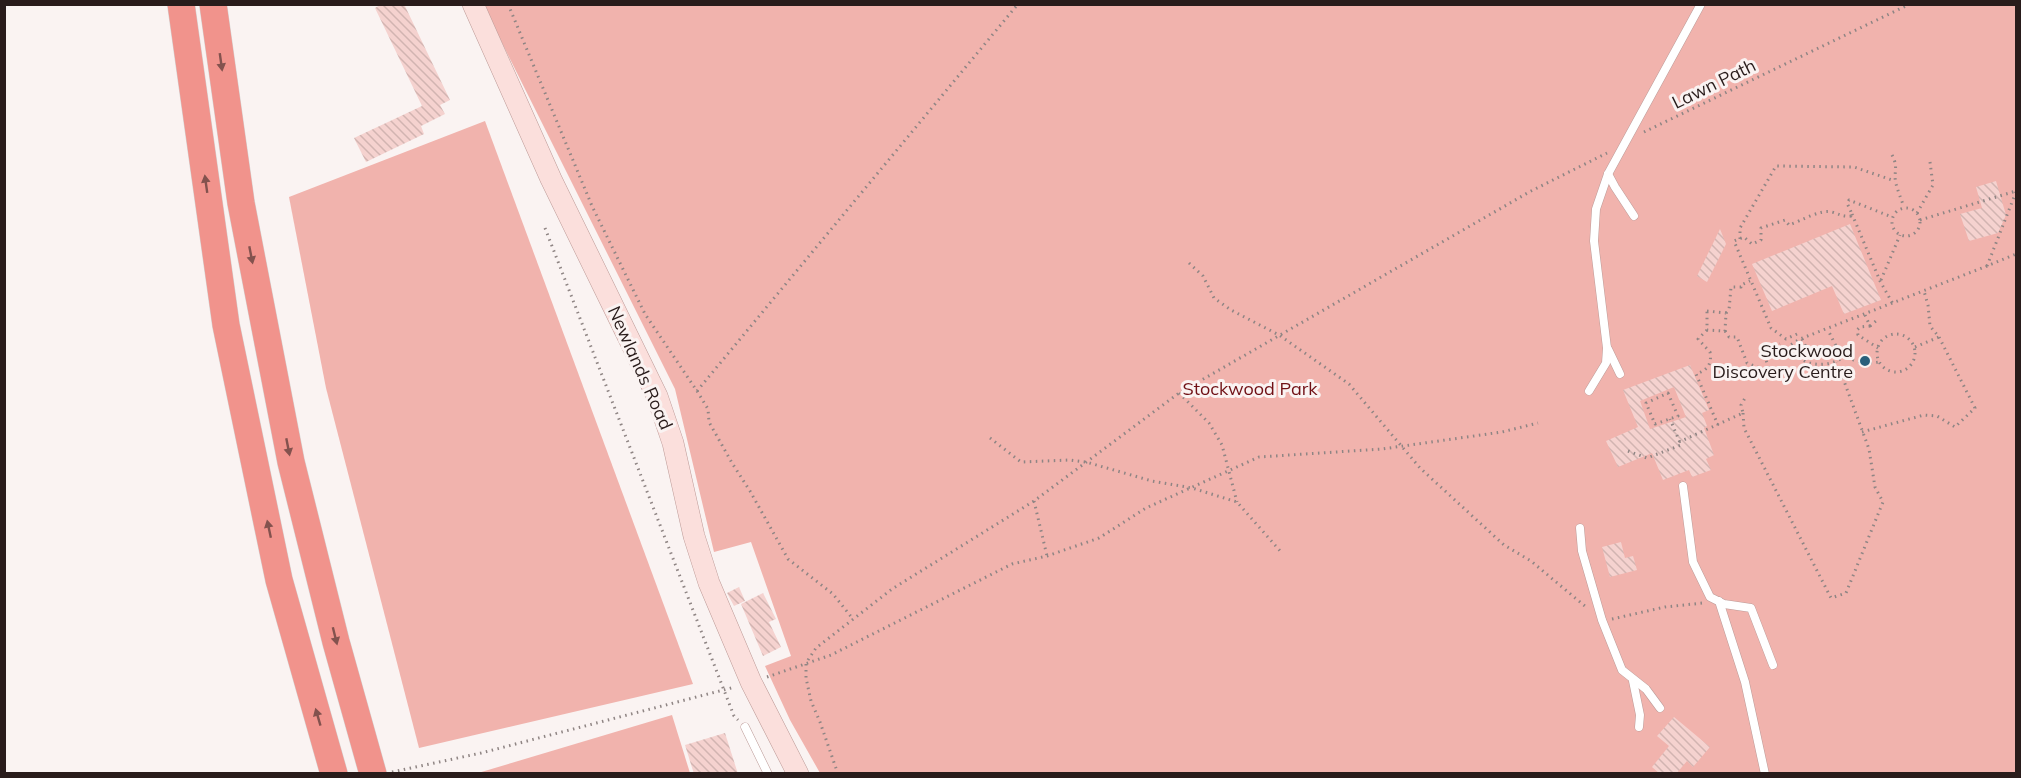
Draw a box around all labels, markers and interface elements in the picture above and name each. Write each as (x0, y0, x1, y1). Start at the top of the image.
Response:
one-way arrow (217, 53, 226, 72)
street label: Lawn Path (1668, 53, 1759, 114)
one-way arrow (201, 174, 211, 193)
one-way arrow (247, 246, 256, 265)
street label: Newlands Road (603, 302, 678, 433)
place label: Stockwood Discovery Centre (1712, 339, 1853, 383)
marker: Stockwood Discovery Centre (1858, 354, 1872, 368)
park label: Stockwood Park (1182, 377, 1318, 400)
one-way arrow (284, 437, 293, 456)
one-way arrow (263, 519, 273, 538)
one-way arrow (330, 627, 340, 645)
one-way arrow (313, 708, 322, 726)

